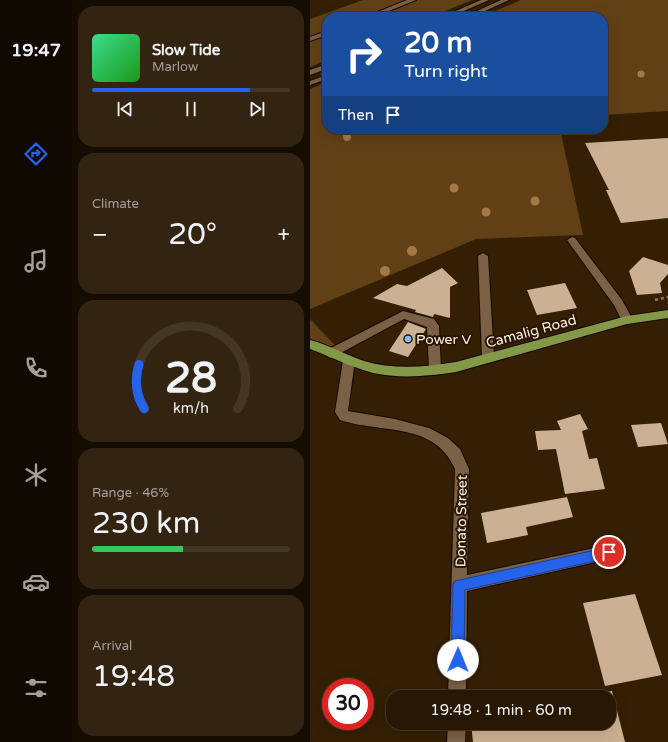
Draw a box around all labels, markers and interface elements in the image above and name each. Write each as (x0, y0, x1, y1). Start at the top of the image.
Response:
text: 20 m (404, 26, 472, 60)
icon: right (338, 28, 390, 80)
text: 19:47 (11, 39, 61, 61)
text: Slow Tide (152, 41, 220, 59)
text: Marlow (152, 59, 198, 75)
text: Turn right (404, 60, 488, 82)
icon: previous (114, 98, 136, 120)
icon: pause (180, 98, 202, 120)
icon: next (246, 98, 268, 120)
icon: arrive (382, 104, 404, 126)
text: Then (338, 106, 374, 124)
icon: directions (22, 140, 50, 168)
text: Climate (92, 196, 139, 212)
text: 20° (168, 216, 217, 253)
text: − (92, 222, 108, 248)
text: + (278, 222, 290, 248)
icon: music (22, 247, 50, 275)
street label: Camalig Road (484, 311, 578, 352)
place label: Power V (416, 331, 472, 348)
marker: Power V (403, 334, 413, 344)
icon: phone (22, 354, 50, 382)
text: 28 (165, 354, 217, 404)
text: km/h (173, 400, 209, 417)
icon: climate (22, 461, 50, 489)
street label: Donato Street (452, 474, 471, 567)
text: Range · 46% (92, 485, 169, 501)
text: 230 km (92, 505, 200, 542)
pin (592, 535, 626, 569)
icon: arrive (598, 541, 620, 563)
icon: car (22, 568, 50, 596)
text: Arrival (92, 638, 132, 654)
position arrow (437, 639, 479, 681)
text: 19:48 (92, 658, 175, 695)
icon: filters (22, 674, 50, 702)
speed limit sign: 30 (322, 678, 374, 730)
text: 19:48 · 1 min · 60 m (430, 701, 572, 719)

